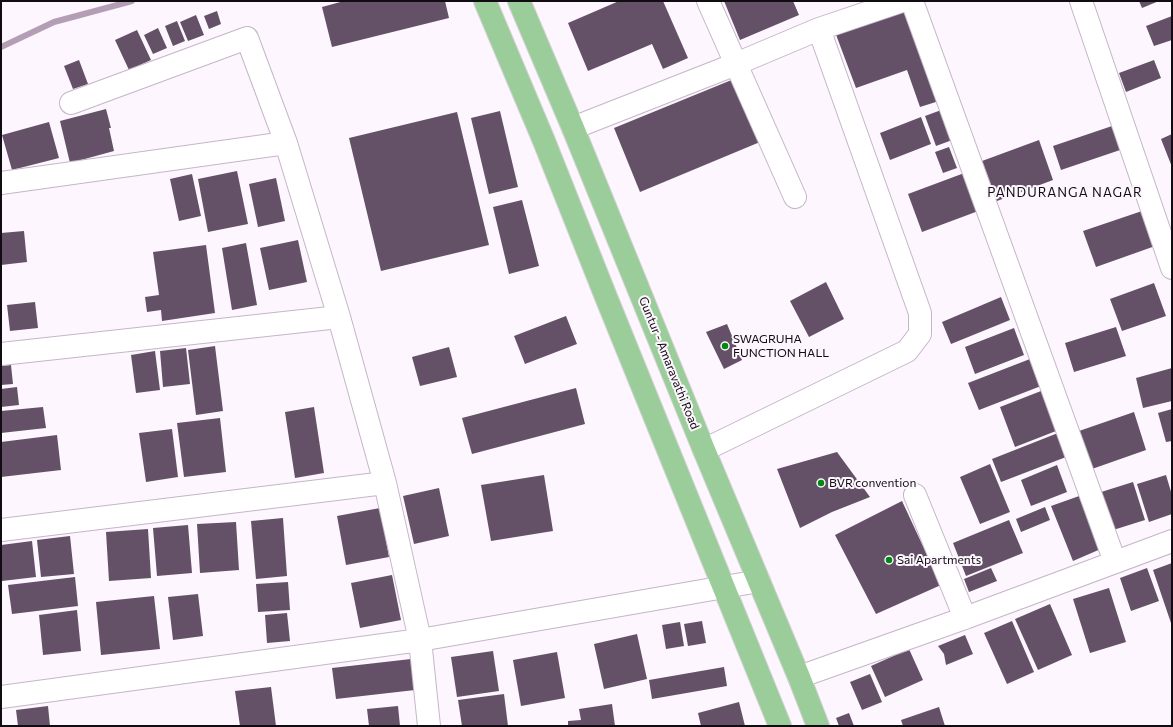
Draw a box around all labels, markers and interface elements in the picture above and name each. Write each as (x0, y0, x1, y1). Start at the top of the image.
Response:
district label: PANDURANGA NAGAR (987, 185, 1143, 201)
street label: Guntur - Amaravathi Road (636, 295, 702, 431)
place label: SWAGRUHA FUNCTION HALL (733, 332, 829, 360)
marker: SWAGRUHA FUNCTION HALL (720, 341, 730, 351)
place label: BVR convention (829, 476, 916, 490)
marker: BVR convention (816, 478, 826, 488)
place label: Sai Apartments (897, 553, 981, 567)
marker: Sai Apartments (884, 555, 894, 565)

